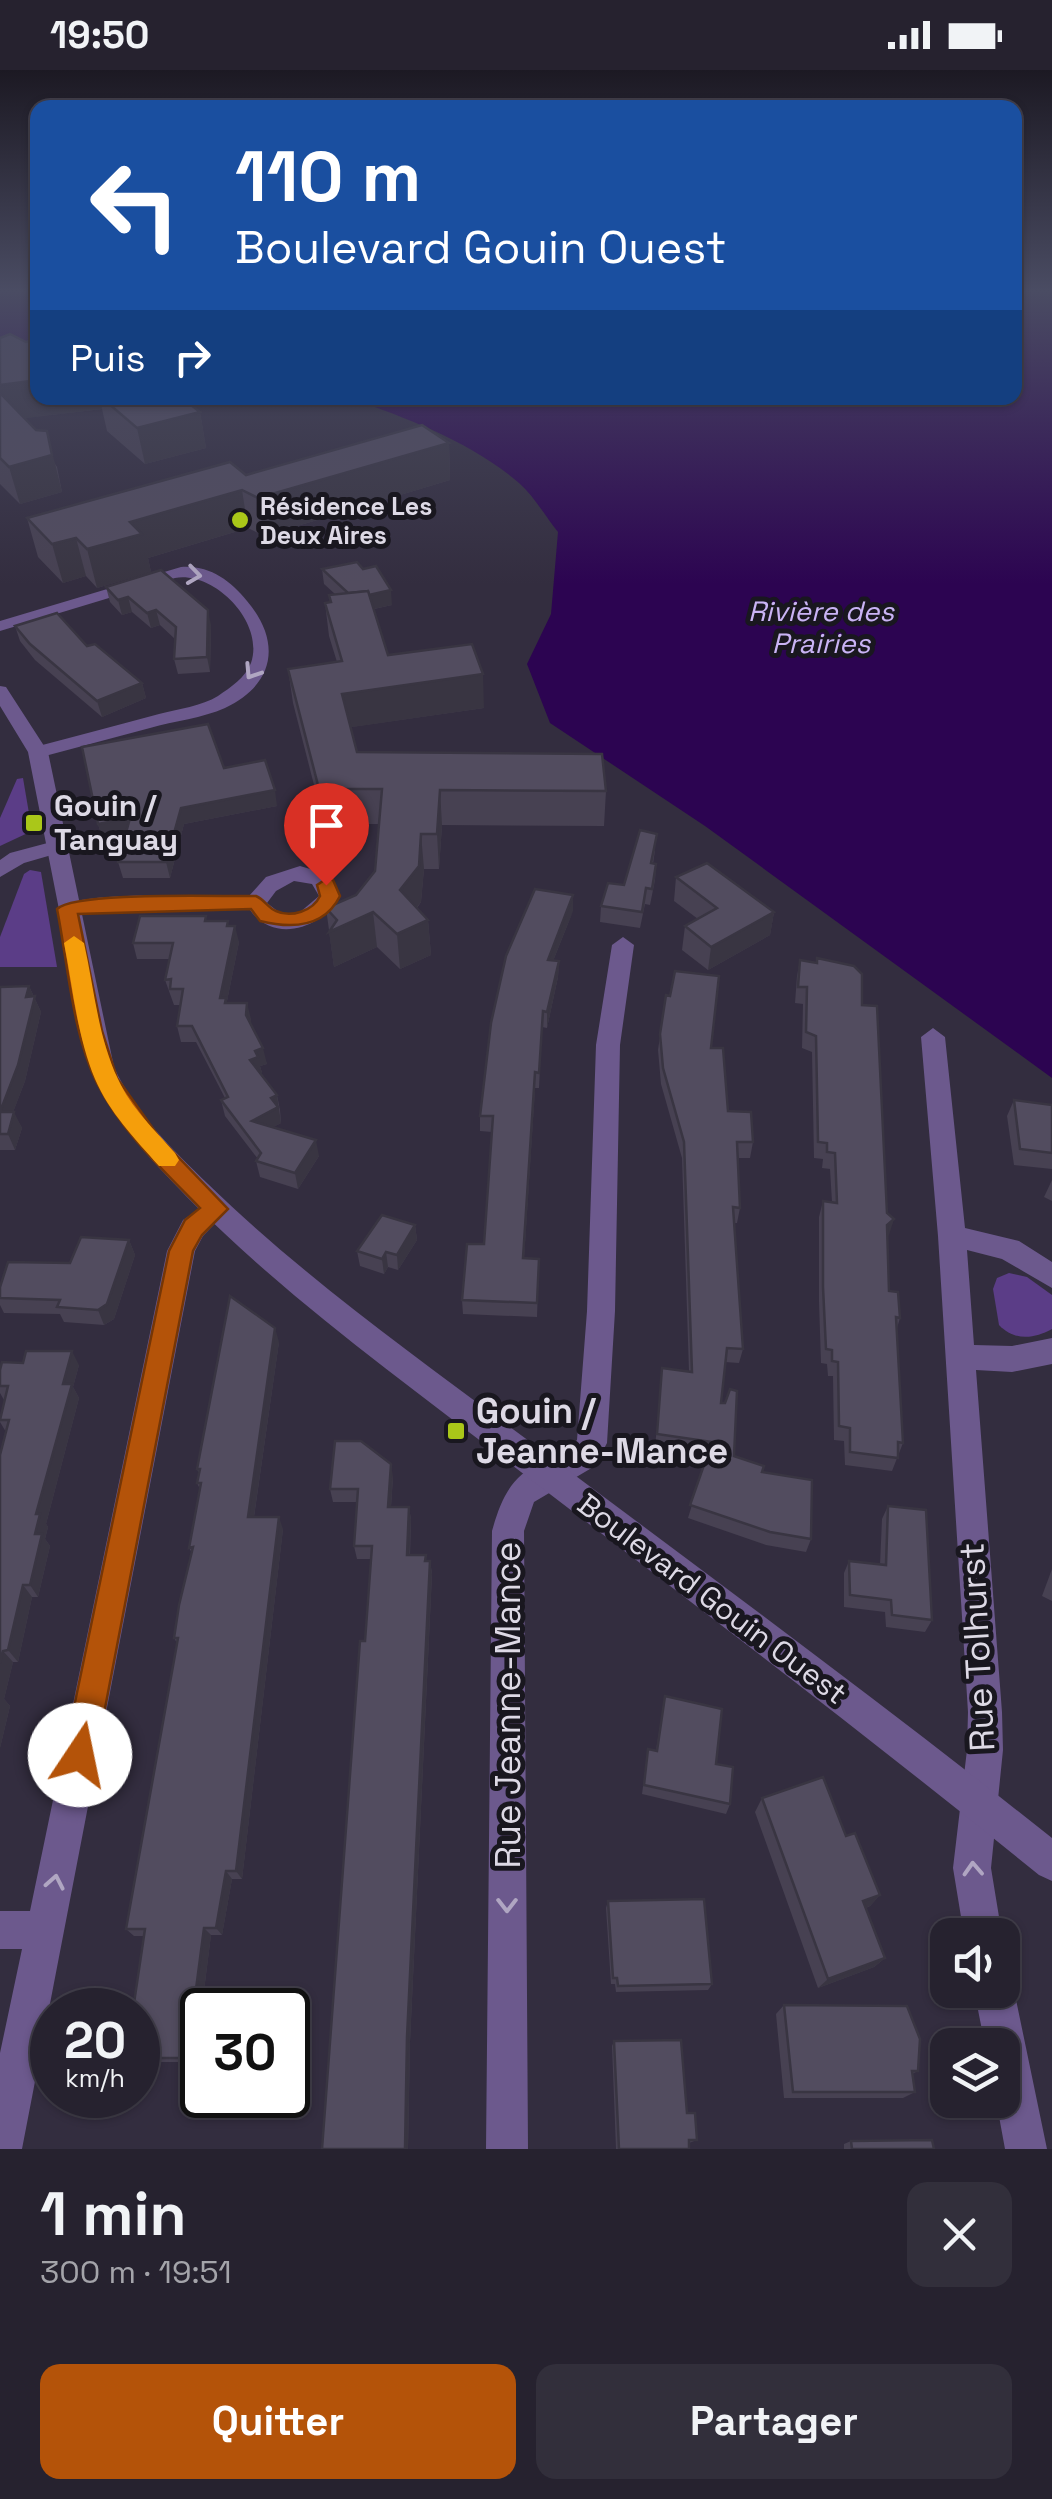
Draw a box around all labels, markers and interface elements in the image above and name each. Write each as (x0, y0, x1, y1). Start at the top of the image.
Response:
text: 19:50 (50, 11, 149, 59)
text: 110 m (235, 132, 421, 221)
icon: left (70, 140, 200, 270)
text: Boulevard Gouin Ouest (235, 219, 726, 276)
icon: right (165, 330, 220, 385)
text: Puis (70, 334, 145, 382)
place label: Résidence Les Deux Aires (260, 490, 432, 551)
marker: Résidence Les Deux Aires (229, 509, 251, 531)
one-way arrow (186, 564, 202, 585)
water label: Rivière des Prairies (748, 593, 895, 661)
one-way arrow (245, 662, 264, 680)
pin (284, 783, 369, 886)
place label: Gouin / Tanguay (54, 786, 178, 859)
icon: arrive (299, 798, 354, 853)
marker: Gouin / Tanguay (23, 812, 45, 834)
place label: Gouin / Jeanne-Mance (476, 1389, 728, 1473)
marker: Gouin / Jeanne-Mance (445, 1420, 467, 1442)
street label: Boulevard Gouin Ouest (570, 1484, 855, 1713)
street label: Rue Tolhurst (950, 1541, 1004, 1753)
street label: Rue Jeanne-Mance (486, 1542, 530, 1868)
position arrow (28, 1703, 132, 1807)
one-way arrow (963, 1860, 984, 1876)
one-way arrow (44, 1874, 65, 1890)
one-way arrow (496, 1898, 518, 1913)
map controls (930, 1918, 1020, 2118)
button: sound (930, 1918, 1020, 2008)
speed limit sign: 30 (180, 1988, 310, 2118)
text: 20 (64, 2009, 126, 2073)
button: layers (930, 2028, 1020, 2118)
text: km/h (65, 2062, 125, 2094)
text: 1 min (40, 2176, 187, 2253)
button: close (907, 2182, 1012, 2287)
text: 300 m · 19:51 (40, 2252, 232, 2292)
button: Quitter (40, 2364, 516, 2479)
button: Partager (536, 2364, 1012, 2479)

